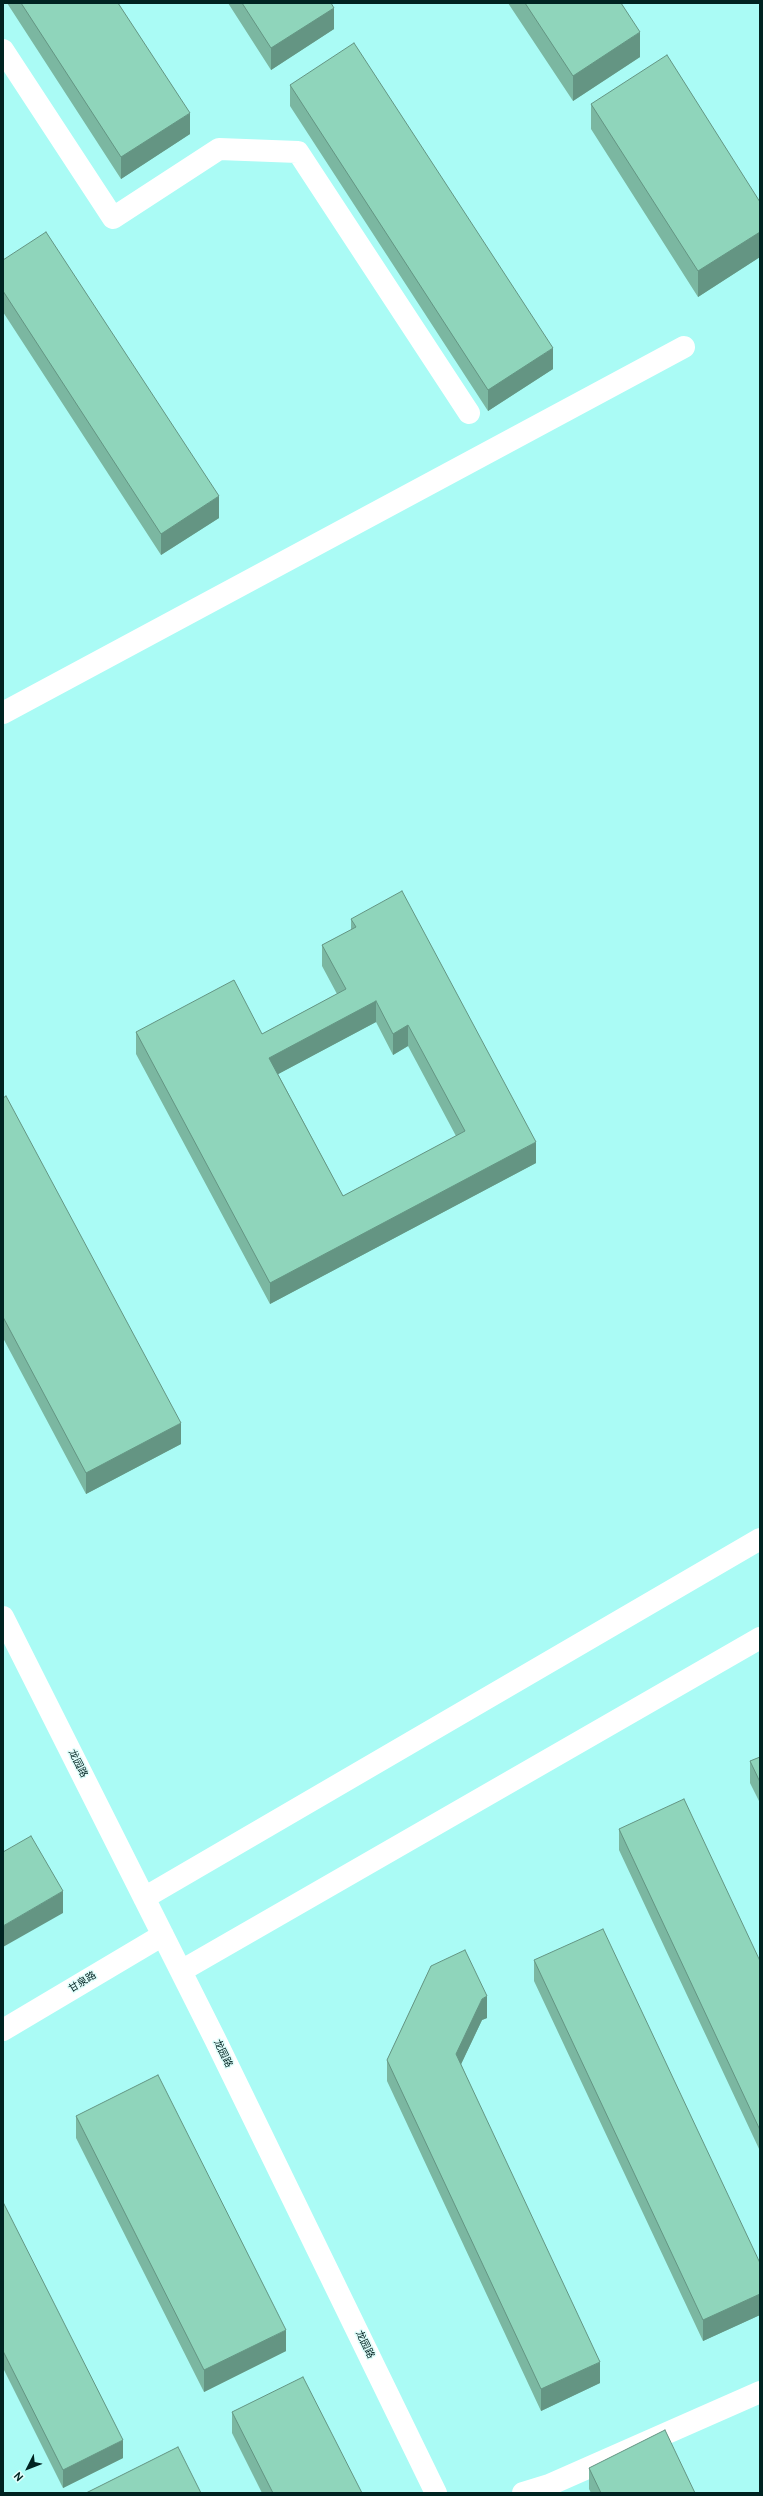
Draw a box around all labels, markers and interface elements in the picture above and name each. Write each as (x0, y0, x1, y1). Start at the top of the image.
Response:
street label: 龙园路 (65, 1748, 89, 1780)
street label: 甘泉路 (67, 1970, 99, 1996)
street label: 龙园路 (210, 2038, 234, 2070)
street label: 龙园路 (352, 2329, 376, 2361)
north arrow (8, 2448, 48, 2488)
text: N (11, 2468, 27, 2484)

